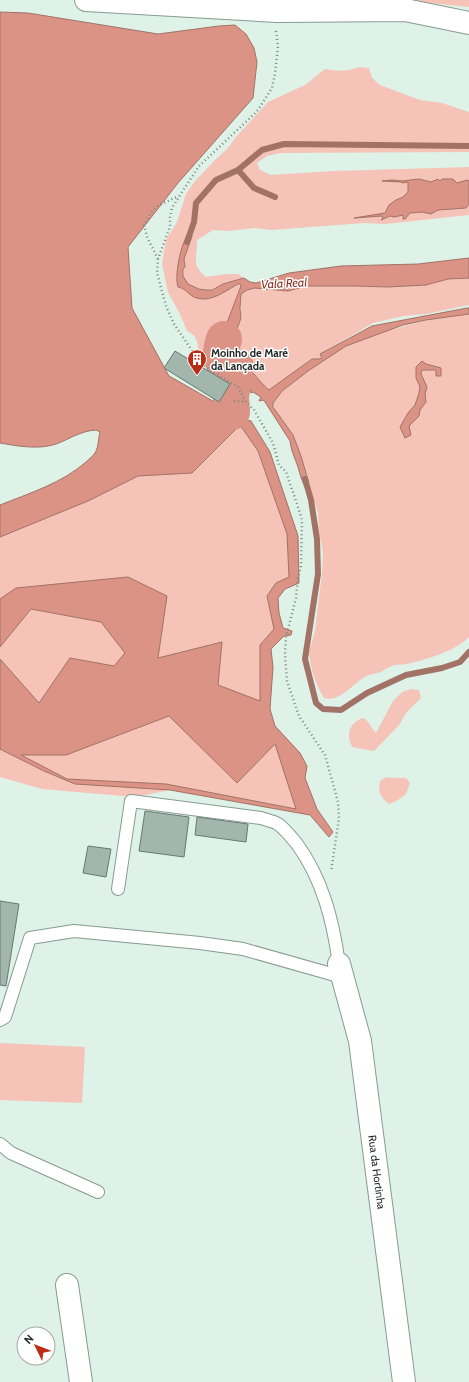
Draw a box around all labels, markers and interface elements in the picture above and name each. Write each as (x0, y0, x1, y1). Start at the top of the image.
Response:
water label: Vala Real (261, 274, 308, 292)
place label: Moinho de Maré da Lançada (211, 346, 288, 373)
building icon: Moinho de Maré da Lançada (186, 348, 208, 376)
street label: Rua da Hortinha (365, 1134, 389, 1211)
north arrow (16, 1326, 56, 1366)
text: N (21, 1332, 36, 1347)

